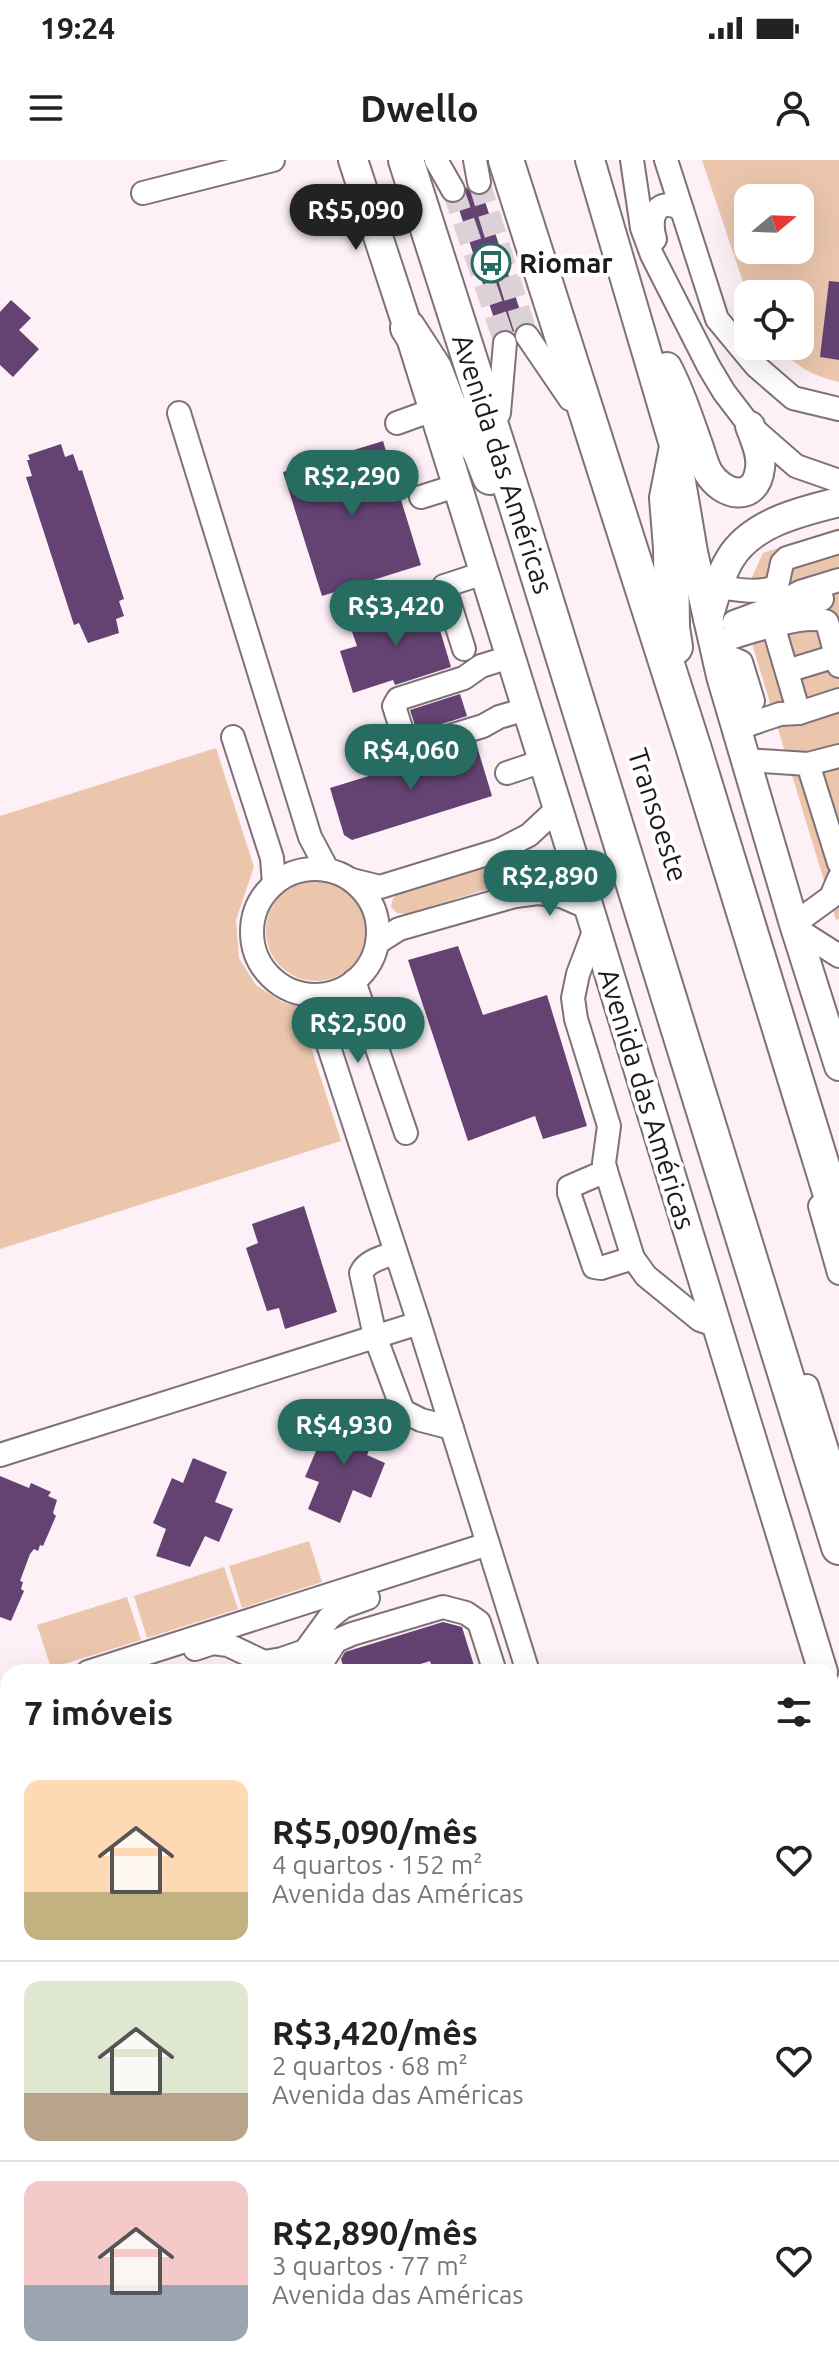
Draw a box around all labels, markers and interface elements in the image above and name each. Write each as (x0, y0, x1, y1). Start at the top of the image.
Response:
text: 19:24 (40, 11, 115, 45)
icon: menu (24, 86, 68, 130)
icon: person (771, 86, 815, 130)
text: Dwello (360, 88, 479, 129)
pin: R$5,090 (282, 184, 430, 252)
north arrow (734, 184, 814, 264)
map controls (734, 184, 814, 360)
text: R$5,090 (308, 195, 404, 224)
bus stop icon: Riomar (470, 242, 512, 284)
place label: Riomar (519, 247, 613, 278)
button: locate (734, 280, 814, 360)
street label: Avenida das Américas (447, 330, 560, 597)
pin: R$2,290 (278, 450, 426, 518)
text: R$2,290 (304, 461, 400, 490)
pin: R$3,420 (322, 580, 470, 648)
text: R$3,420 (348, 591, 444, 620)
pin: R$4,060 (337, 724, 485, 792)
text: R$4,060 (363, 735, 459, 764)
street label: Transoeste (622, 744, 695, 885)
pin: R$2,890 (476, 850, 624, 918)
text: R$2,890 (502, 861, 598, 890)
street label: Avenida das Américas (593, 965, 702, 1233)
pin: R$2,500 (284, 997, 432, 1065)
text: R$2,500 (310, 1008, 406, 1037)
pin: R$4,930 (270, 1399, 418, 1467)
text: R$4,930 (296, 1410, 392, 1439)
icon: filters (772, 1690, 816, 1734)
text: 7 imóveis (24, 1693, 173, 1731)
icon: home (88, 1812, 184, 1908)
text: R$5,090/mês (272, 1812, 478, 1850)
icon: heart (772, 1838, 816, 1882)
text: 4 quartos · 152 m² (272, 1850, 483, 1879)
text: Avenida das Américas (272, 1879, 524, 1908)
icon: home (88, 2013, 184, 2109)
text: R$3,420/mês (272, 2013, 478, 2051)
icon: heart (772, 2039, 816, 2083)
text: 2 quartos · 68 m² (272, 2051, 468, 2080)
text: Avenida das Américas (272, 2080, 524, 2109)
icon: home (88, 2213, 184, 2309)
text: R$2,890/mês (272, 2213, 478, 2251)
icon: heart (772, 2239, 816, 2283)
text: 3 quartos · 77 m² (272, 2251, 468, 2280)
text: Avenida das Américas (272, 2280, 524, 2309)

